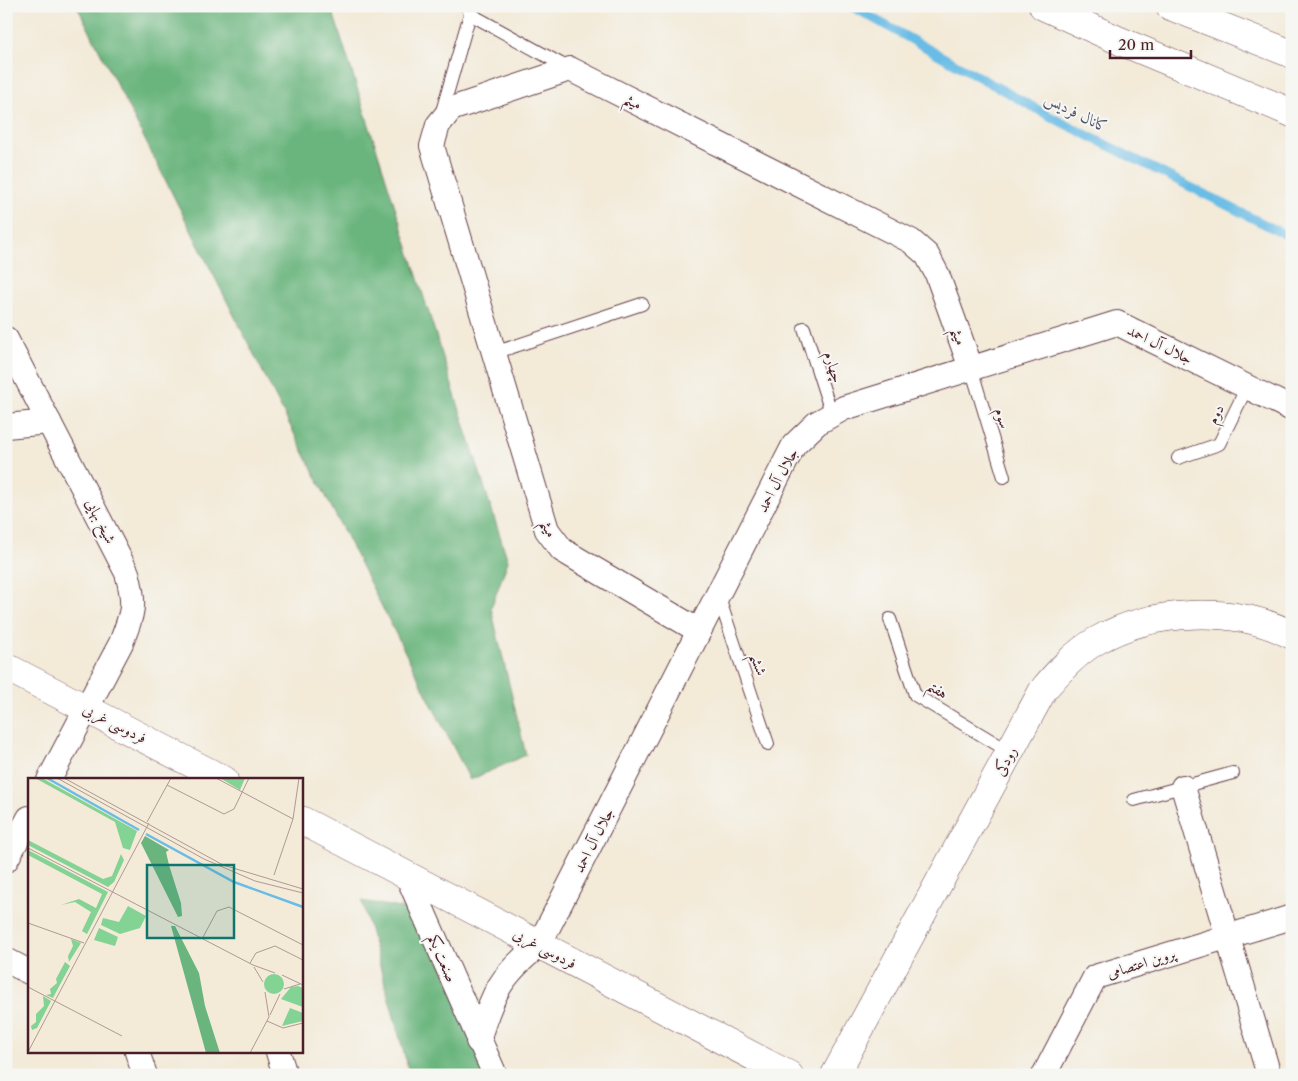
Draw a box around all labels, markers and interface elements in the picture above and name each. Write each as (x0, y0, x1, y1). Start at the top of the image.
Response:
scale bar (1110, 28, 1192, 60)
text: 20 m (1118, 35, 1154, 54)
water label: کانال فردیس (1041, 87, 1112, 138)
street label: میثم (618, 88, 645, 119)
street label: جلال آل احمد (1124, 320, 1196, 368)
street label: میثم (941, 324, 971, 350)
street label: چهارم (816, 349, 848, 386)
street label: دوم (1202, 401, 1231, 429)
street label: سوم (987, 405, 1015, 432)
street label: جلال آل احمد (752, 445, 802, 515)
street label: شیخ بهایی (77, 495, 120, 549)
street label: میثم (531, 516, 562, 543)
street label: ششم (741, 650, 772, 680)
street label: هفتم (921, 675, 952, 708)
street label: فردوسی غربی (79, 699, 150, 749)
street label: رودکی (989, 743, 1021, 779)
inset map (28, 778, 302, 1054)
street label: جلال آل احمد (569, 804, 617, 876)
street label: فردوسی غربی (509, 923, 580, 974)
street label: صنعت یکم (420, 931, 462, 987)
street label: پروین اعتصامی (1105, 943, 1179, 983)

